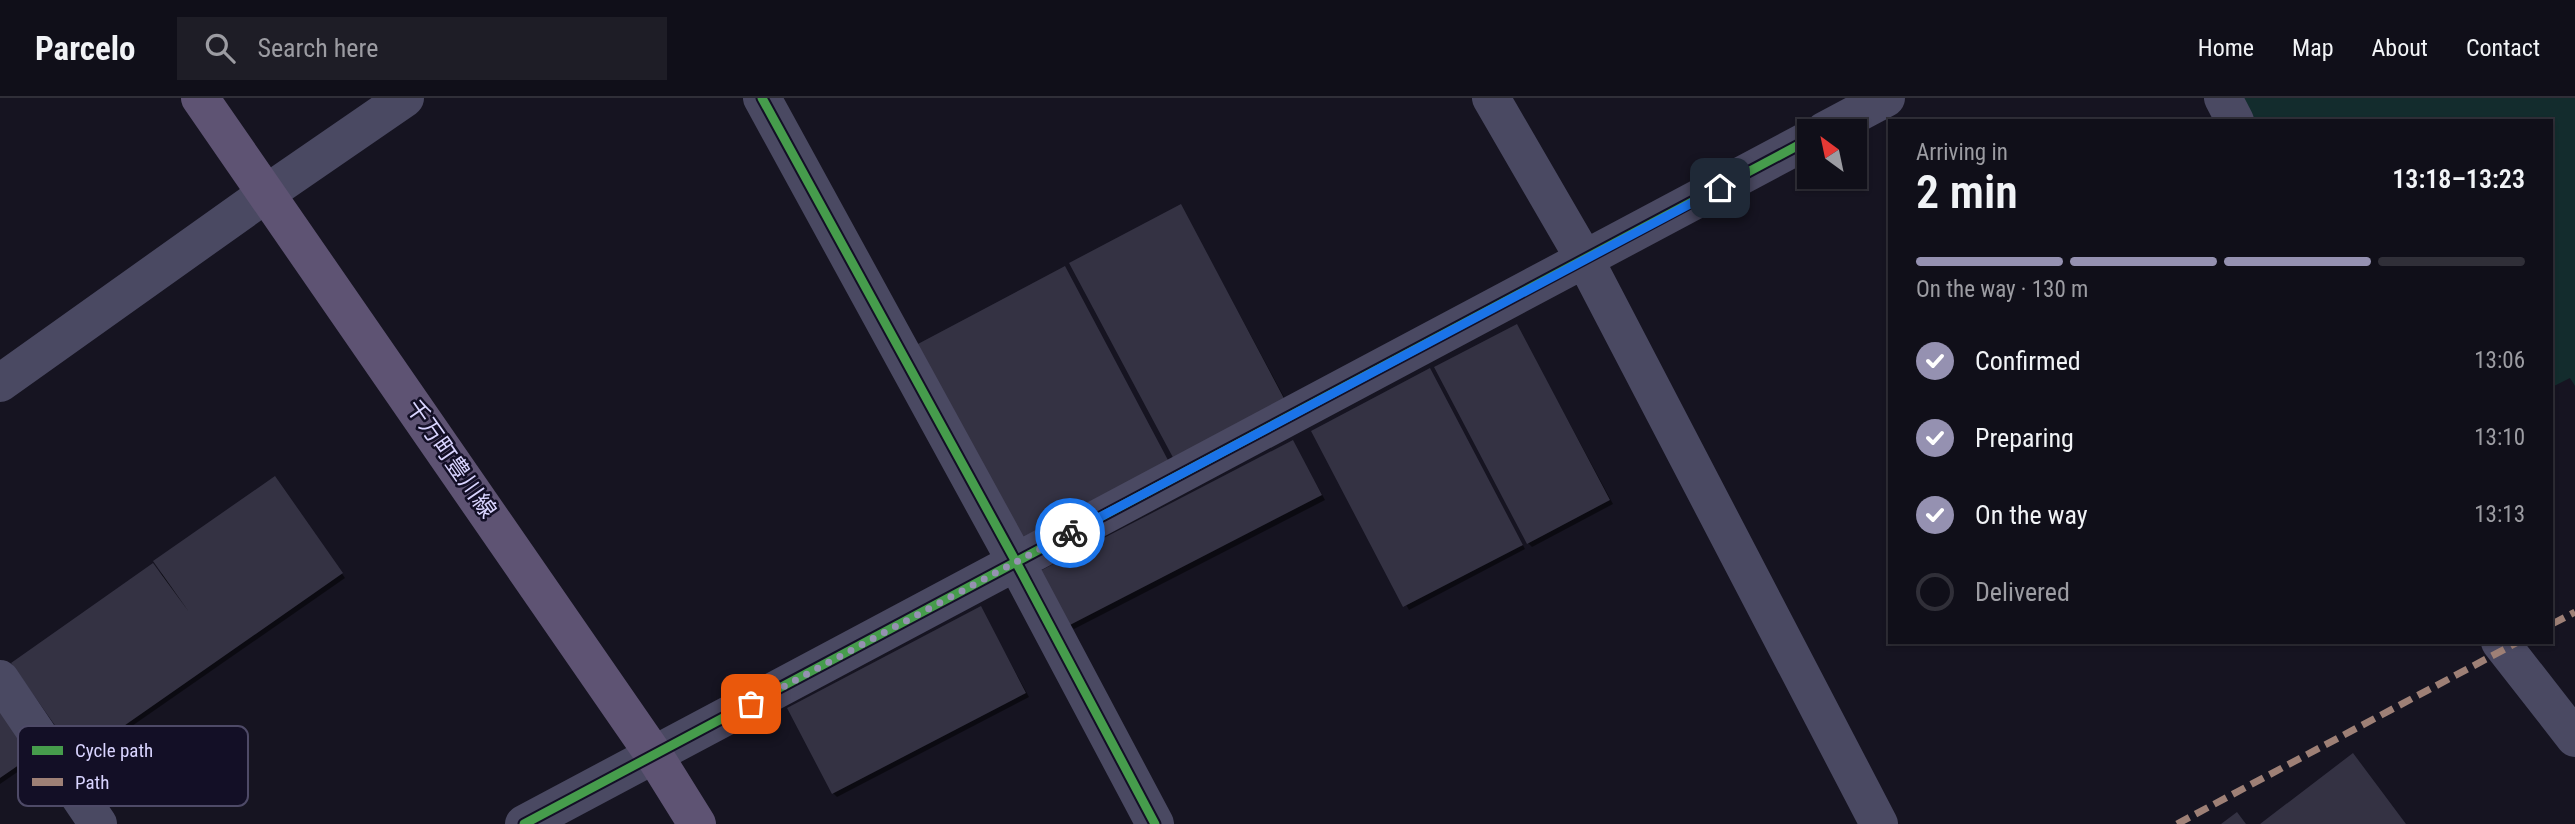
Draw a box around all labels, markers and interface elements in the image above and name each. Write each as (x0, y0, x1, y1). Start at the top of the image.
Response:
search box (177, 17, 667, 80)
text: Parcelo (35, 29, 135, 68)
icon: search (201, 29, 239, 67)
text: Search here (257, 33, 378, 63)
text: Home (2198, 34, 2254, 62)
text: Map (2292, 34, 2334, 62)
text: About (2372, 34, 2428, 62)
text: Contact (2466, 34, 2540, 62)
north arrow (1797, 119, 1867, 189)
map controls (1797, 119, 1867, 189)
text: Arriving in (1916, 139, 2008, 166)
pin (1690, 158, 1750, 218)
text: 13:18–13:23 (2392, 164, 2525, 194)
text: 2 min (1916, 165, 2018, 219)
icon: home (1701, 169, 1739, 207)
text: On the way · 130 m (1916, 276, 2088, 303)
icon: check (1916, 342, 1954, 380)
text: Confirmed (1975, 346, 2081, 376)
text: 13:06 (2474, 347, 2525, 374)
street label: 千万町豊川線 (400, 395, 502, 523)
icon: check (1916, 419, 1954, 457)
text: Preparing (1975, 423, 2074, 453)
text: 13:10 (2474, 424, 2525, 451)
icon: check (1916, 496, 1954, 534)
courier (1035, 498, 1105, 568)
text: On the way (1975, 500, 2088, 530)
text: 13:13 (2474, 501, 2525, 528)
icon: bike (1051, 514, 1089, 552)
text: Delivered (1975, 577, 2070, 607)
pin (721, 674, 781, 734)
icon: bag (732, 685, 770, 723)
legend (18, 726, 248, 806)
text: Cycle path (75, 739, 153, 762)
text: Path (75, 771, 109, 794)

